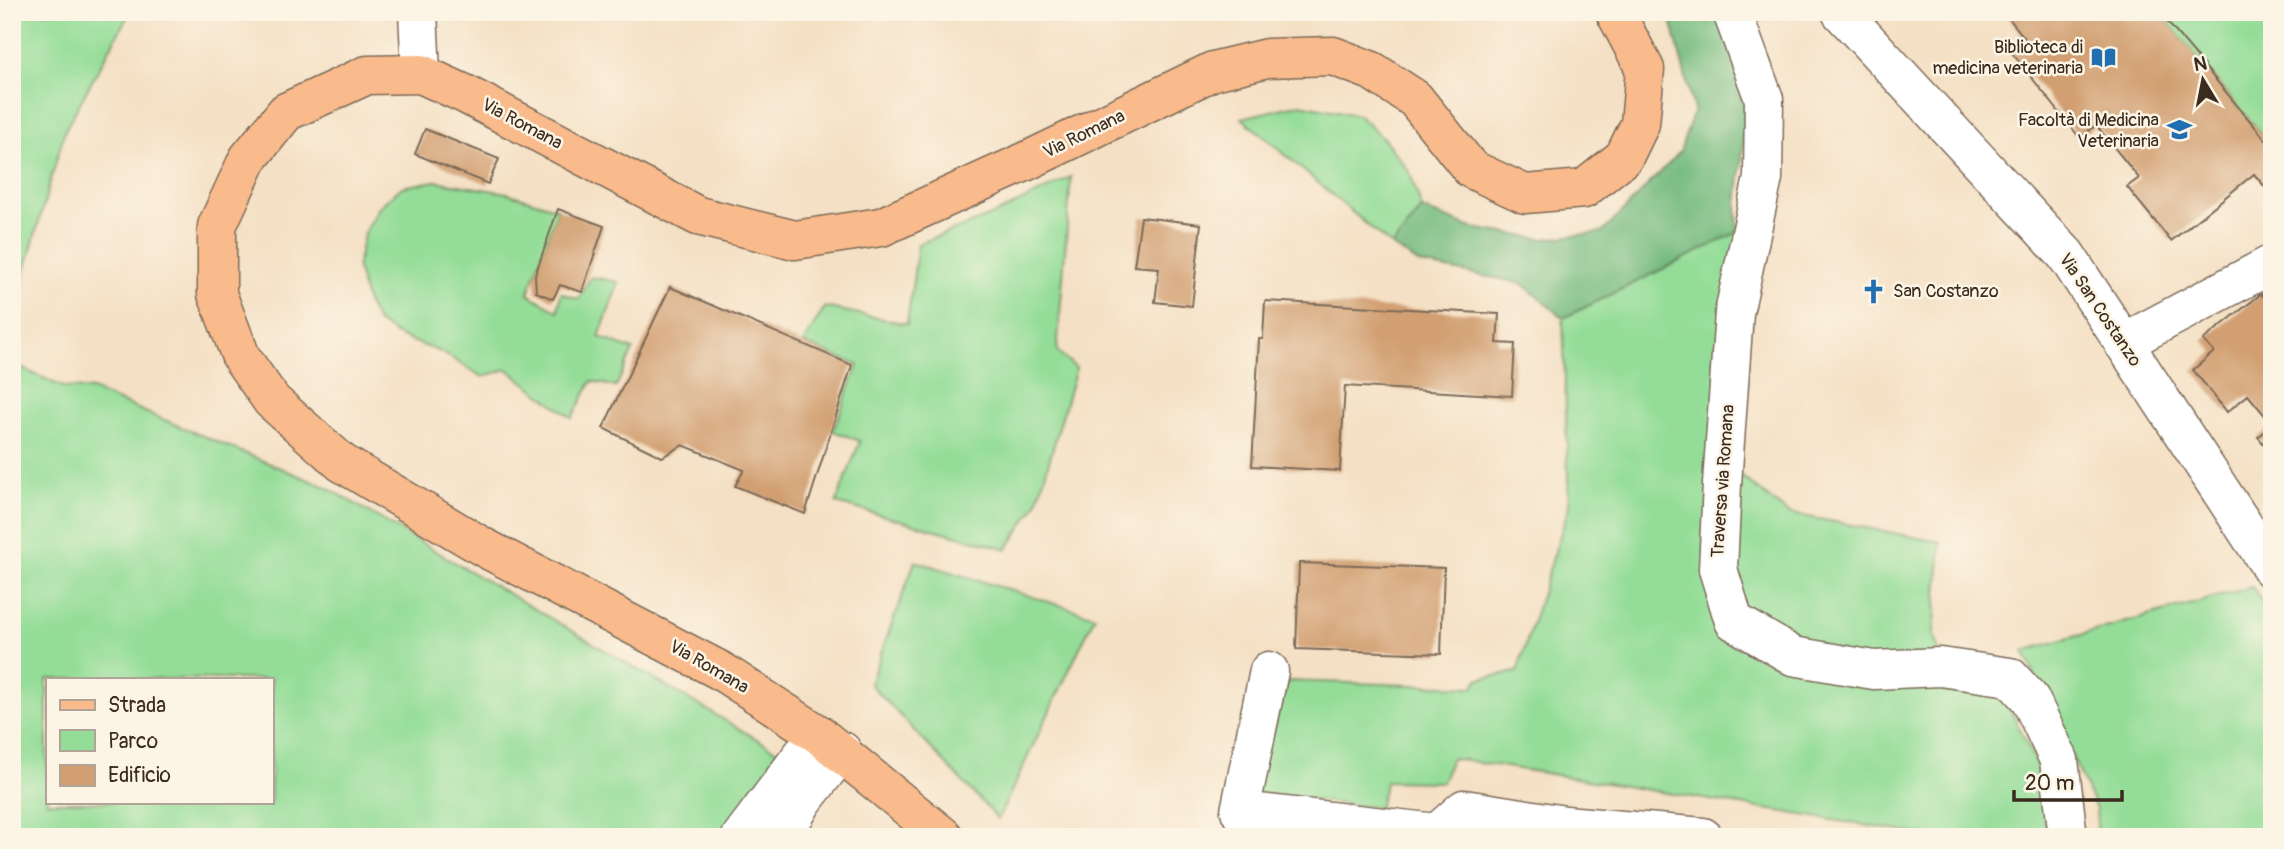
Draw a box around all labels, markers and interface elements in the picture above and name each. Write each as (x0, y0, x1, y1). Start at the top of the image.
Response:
place label: Biblioteca di medicina veterinaria (1932, 36, 2083, 80)
library icon: Biblioteca di medicina veterinaria (2089, 43, 2117, 71)
north arrow (2168, 46, 2238, 116)
text: N (2192, 51, 2209, 77)
street label: Via Romana (478, 93, 566, 155)
street label: Via Romana (1039, 104, 1129, 164)
place label: Facoltà di Medicina Veterinaria (2018, 109, 2159, 153)
school or university icon: Facoltà di Medicina Veterinaria (2165, 116, 2193, 144)
street label: Via San Costanzo (2054, 249, 2147, 371)
church icon: San Costanzo (1859, 277, 1887, 305)
place label: San Costanzo (1893, 280, 1999, 303)
street label: Traversa via Romana (1706, 404, 1740, 558)
street label: Via Romana (665, 635, 753, 699)
legend (46, 678, 273, 804)
text: Strada (108, 692, 166, 719)
text: Parco (108, 728, 158, 755)
scale bar (2014, 758, 2123, 802)
text: Edificio (108, 762, 171, 789)
text: 20 m (2025, 770, 2074, 797)

